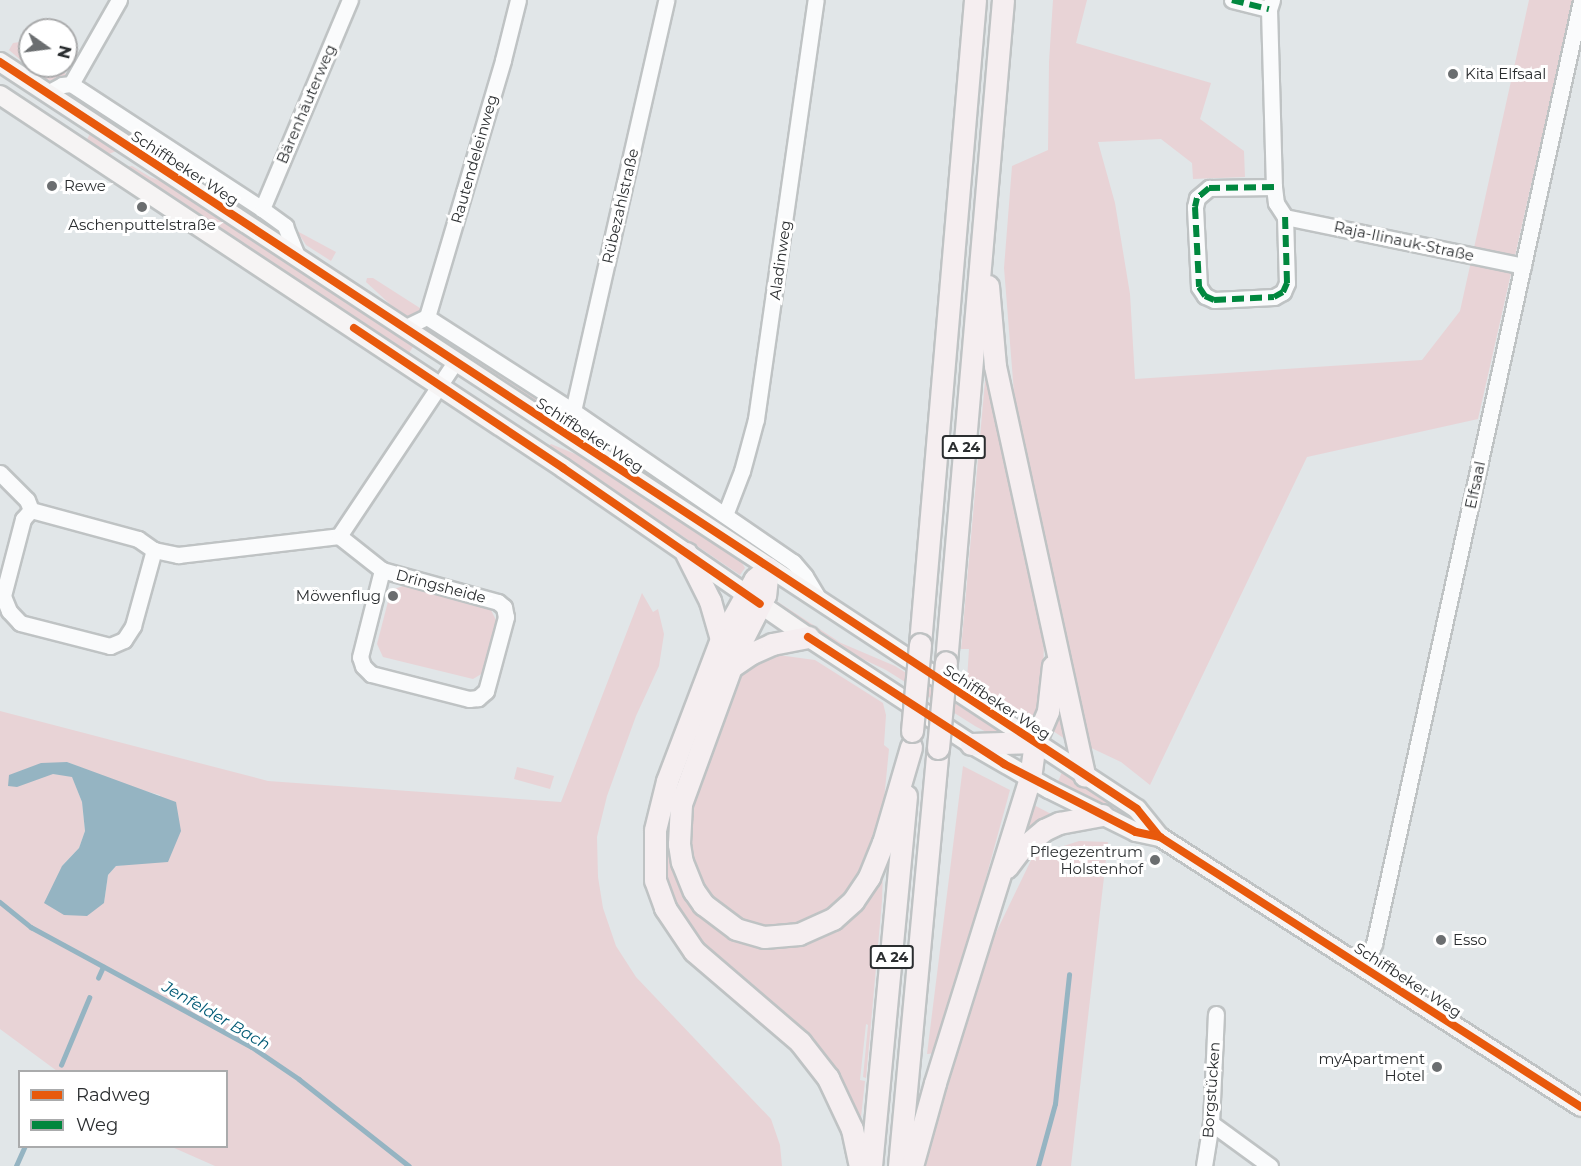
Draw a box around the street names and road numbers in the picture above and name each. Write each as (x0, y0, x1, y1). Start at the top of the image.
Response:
street label: Bärenhäuterweg (273, 42, 339, 166)
street label: Rautendeleinweg (447, 92, 501, 226)
street label: Schiffbeker Weg (128, 127, 242, 209)
street label: Rübezahlstraße (598, 147, 642, 265)
street label: Raja-Ilinauk-Straße (1332, 217, 1476, 265)
street label: Aladinweg (766, 219, 794, 301)
street label: Schiffbeker Weg (533, 394, 647, 476)
road number: A 24 (942, 436, 986, 458)
street label: Elfsaal (1461, 460, 1489, 510)
street label: Dringsheide (394, 565, 488, 607)
street label: Schiffbeker Weg (940, 661, 1054, 743)
street label: Schiffbeker Weg (1351, 939, 1465, 1021)
road number: A 24 (870, 946, 914, 968)
street label: Borgstücken (1199, 1041, 1223, 1139)

